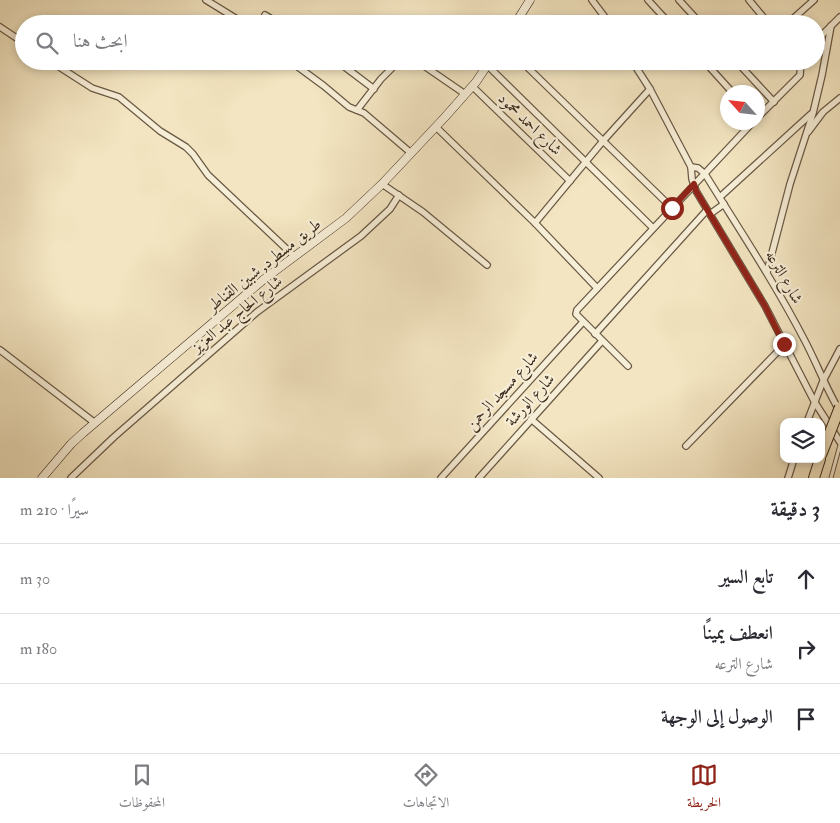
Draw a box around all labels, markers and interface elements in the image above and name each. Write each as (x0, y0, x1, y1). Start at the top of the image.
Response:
search box (15, 15, 825, 70)
icon: search (33, 29, 61, 57)
text: ابحث هنا (73, 29, 128, 53)
north arrow (720, 85, 765, 130)
street label: شارع احمد محمود (492, 88, 566, 162)
route start (661, 197, 684, 220)
street label: طريق مسطرد, شبين القناطر (201, 214, 325, 317)
street label: شارع الترعه (758, 247, 807, 309)
street label: شارع الحاج عبد العزيز (186, 271, 289, 361)
route end (773, 333, 796, 356)
street label: شارع مسجد الرحمن (461, 348, 545, 436)
street label: شارع الورشة (501, 369, 561, 433)
map controls (780, 418, 825, 463)
button: layers (780, 418, 825, 463)
text: 3 دقيقة (771, 496, 820, 523)
text: سيرًا · 210 m (20, 500, 89, 520)
text: تابع السير (719, 565, 773, 589)
icon: ahead (792, 565, 820, 593)
text: 30 m (20, 569, 50, 589)
text: انعطف يمينًا (703, 621, 773, 645)
icon: right (792, 635, 820, 663)
text: 180 m (20, 639, 57, 659)
text: شارع الترعه (714, 654, 773, 674)
text: الوصول إلى الوجهة (661, 705, 773, 729)
icon: arrive (792, 705, 820, 733)
tab: المحفوظات (119, 761, 165, 816)
tab: الاتجاهات (403, 761, 449, 816)
tab: الخريطة (687, 761, 721, 816)

